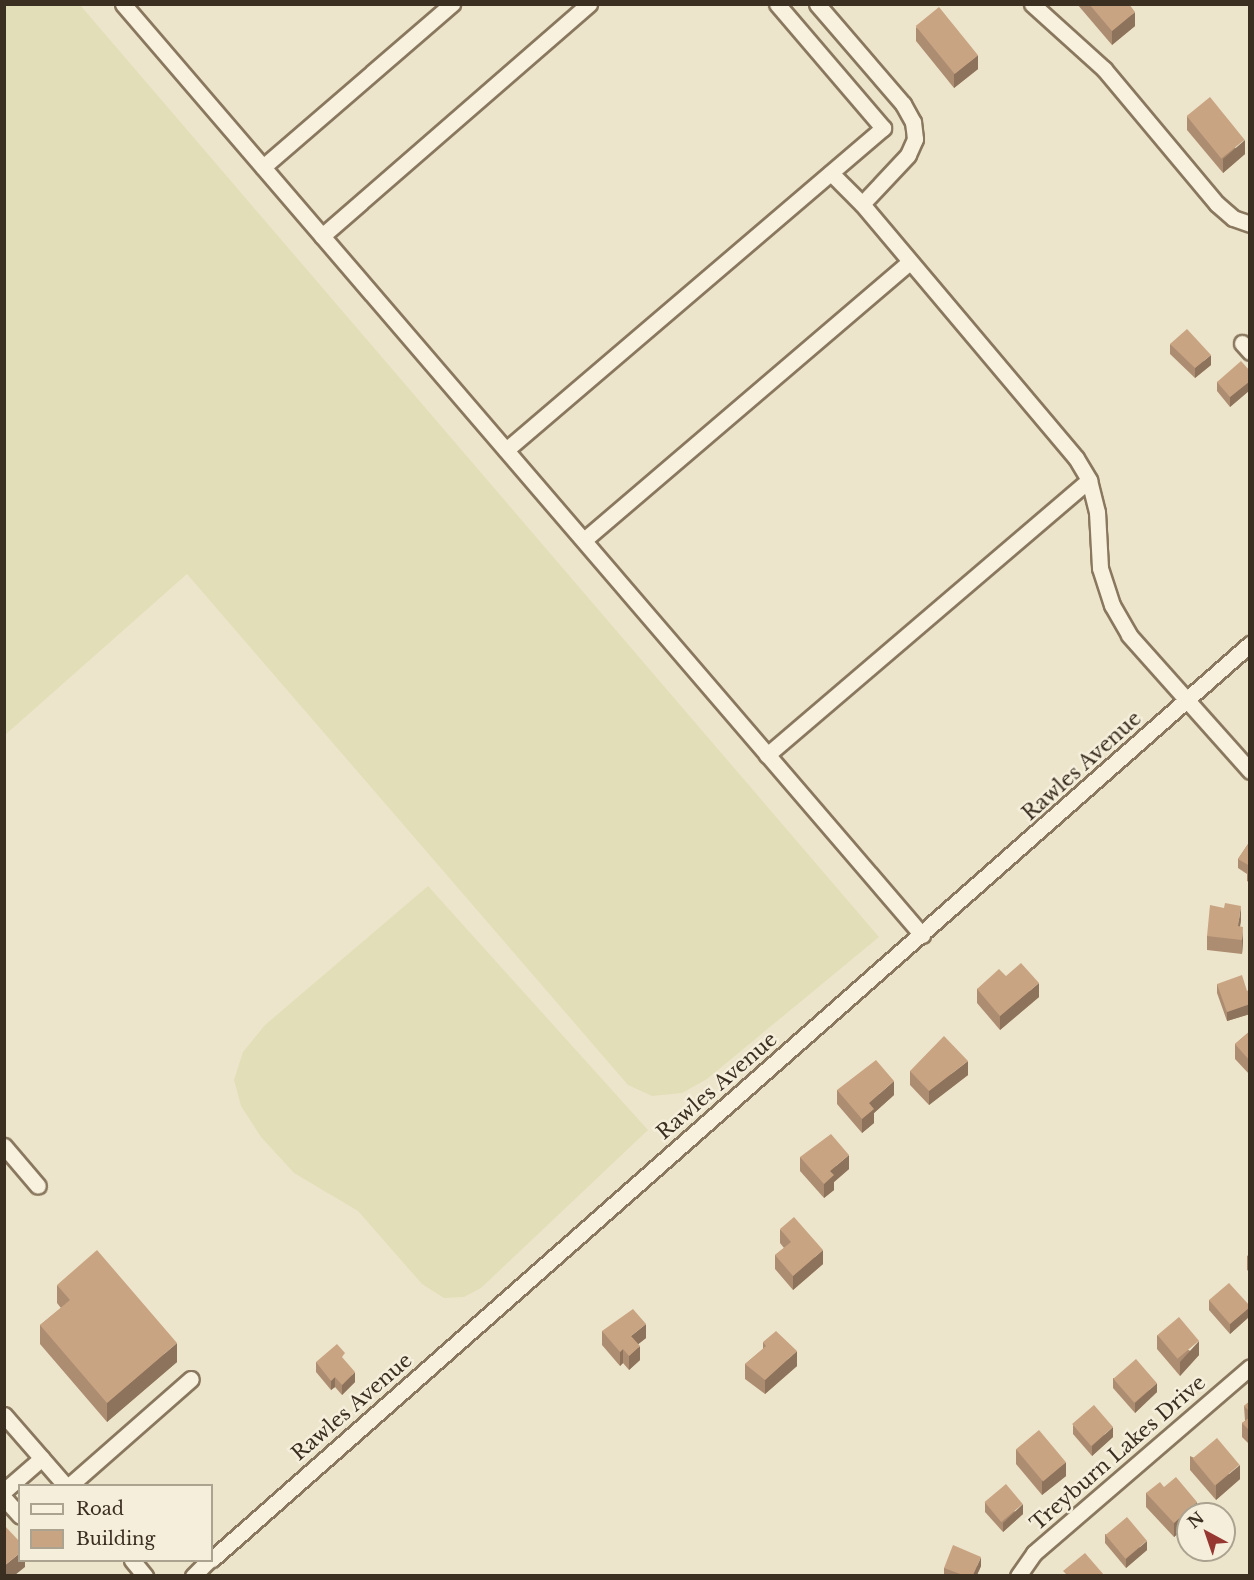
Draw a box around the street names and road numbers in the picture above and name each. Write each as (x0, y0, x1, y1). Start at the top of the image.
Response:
street label: Rawles Avenue (1017, 706, 1147, 826)
street label: Rawles Avenue (652, 1027, 782, 1145)
street label: Rawles Avenue (287, 1348, 417, 1466)
street label: Treyburn Lakes Drive (1026, 1370, 1210, 1536)

